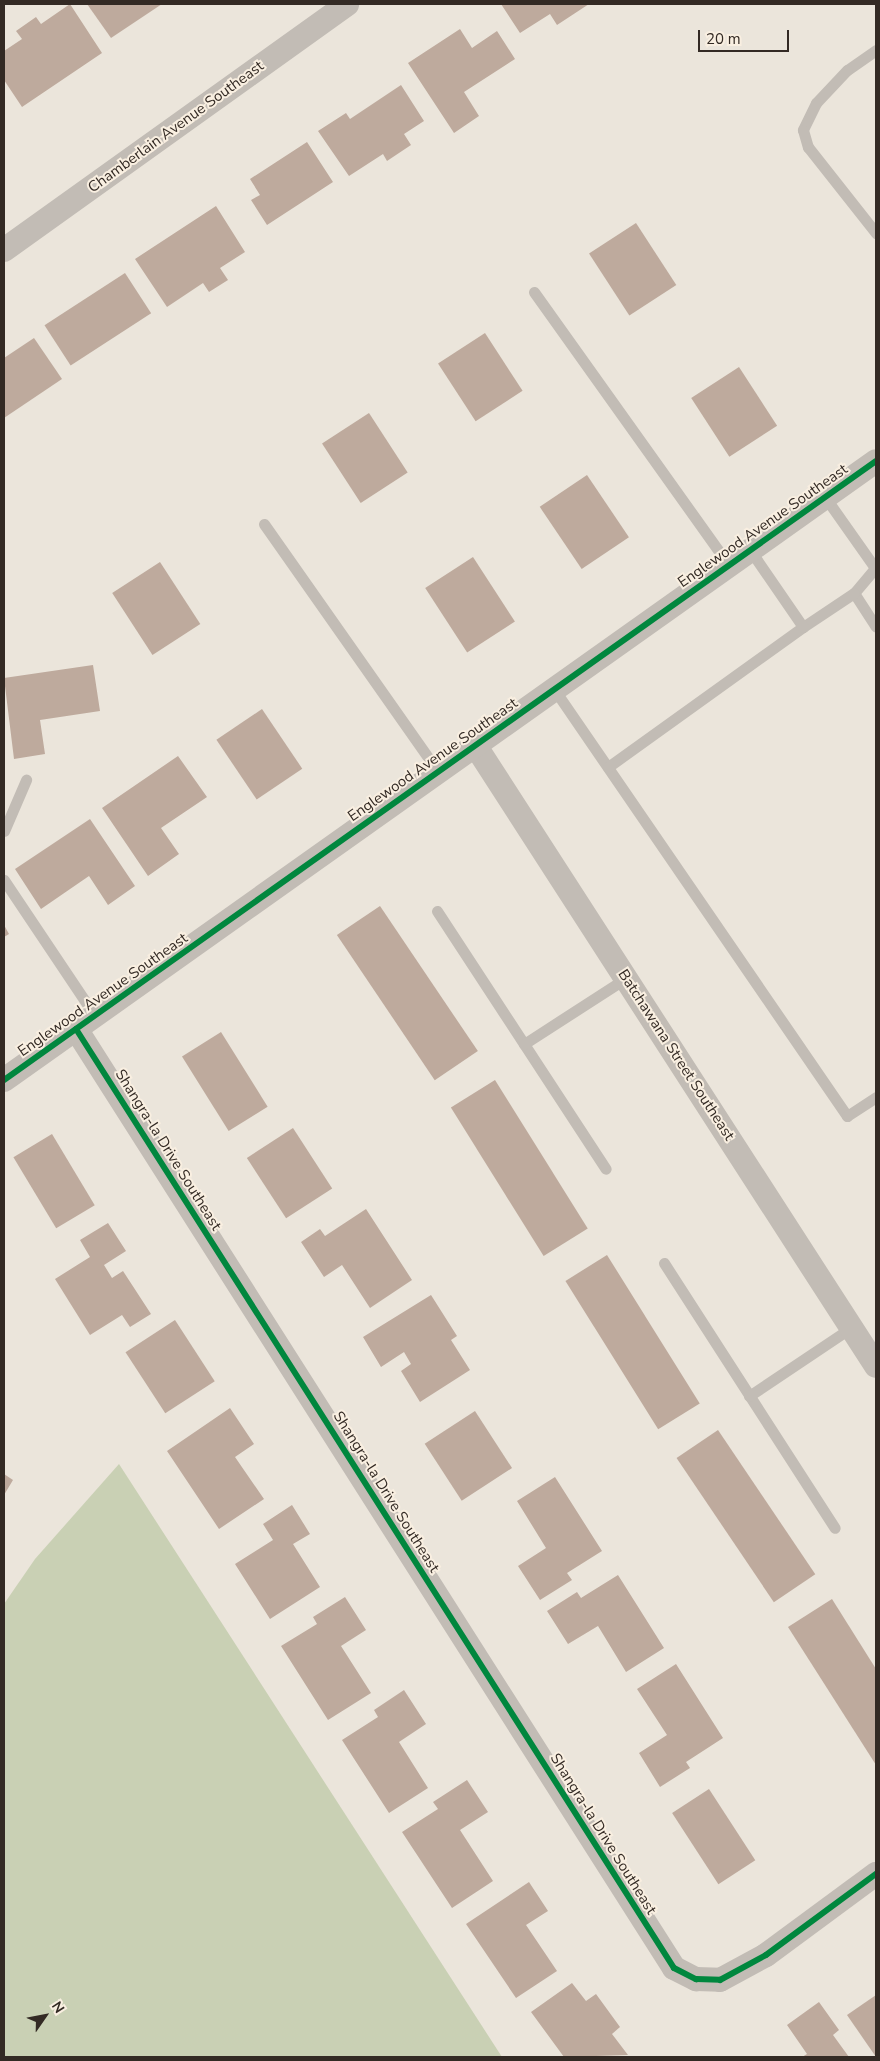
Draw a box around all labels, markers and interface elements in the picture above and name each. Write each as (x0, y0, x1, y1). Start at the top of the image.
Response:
scale bar (700, 20, 791, 52)
text: 20 m (706, 29, 741, 49)
street label: Chamberlain Avenue Southeast (85, 57, 267, 197)
street label: Englewood Avenue Southeast (675, 460, 851, 592)
street label: Englewood Avenue Southeast (345, 694, 521, 826)
street label: Englewood Avenue Southeast (15, 929, 191, 1061)
street label: Batchawana Street Southeast (614, 966, 738, 1144)
street label: Shangra-la Drive Southeast (111, 1066, 225, 1234)
street label: Shangra-la Drive Southeast (329, 1408, 443, 1576)
street label: Shangra-la Drive Southeast (546, 1750, 660, 1918)
north arrow (20, 1991, 70, 2041)
text: N (47, 1998, 69, 2017)

